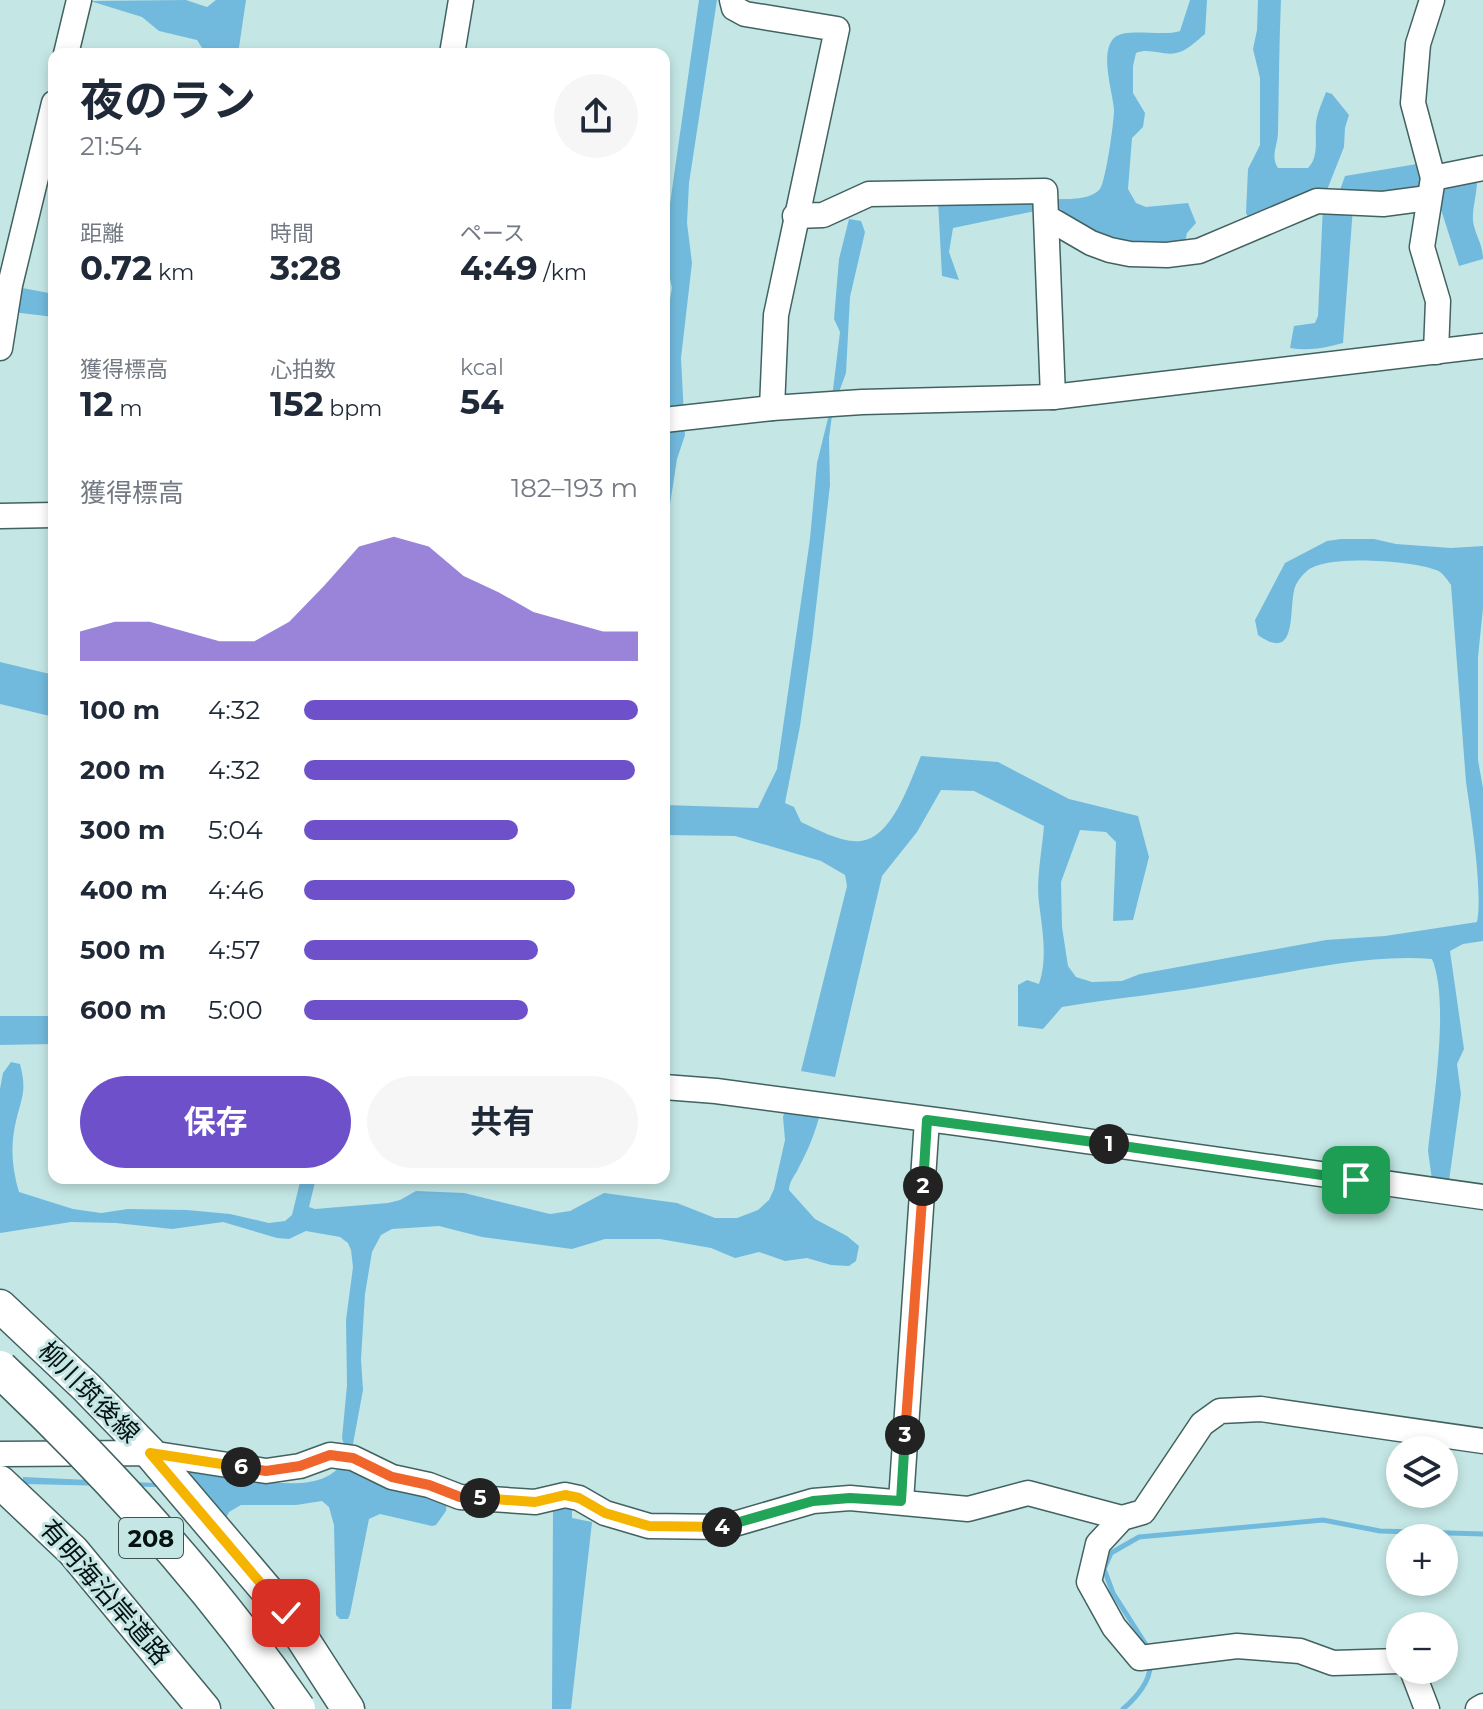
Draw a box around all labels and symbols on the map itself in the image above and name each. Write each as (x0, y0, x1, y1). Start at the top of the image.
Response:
pin: 1 (1089, 1124, 1129, 1164)
pin (1322, 1146, 1390, 1214)
pin: 2 (903, 1166, 943, 1206)
street label: 柳川筑後線 (32, 1335, 146, 1449)
pin: 3 (885, 1415, 925, 1455)
pin: 6 (221, 1447, 261, 1487)
pin: 5 (460, 1478, 500, 1518)
pin: 4 (702, 1507, 742, 1547)
street label: 有明海沿岸道路 (33, 1513, 177, 1671)
road number: 208 (119, 1518, 183, 1558)
pin (252, 1579, 320, 1647)

